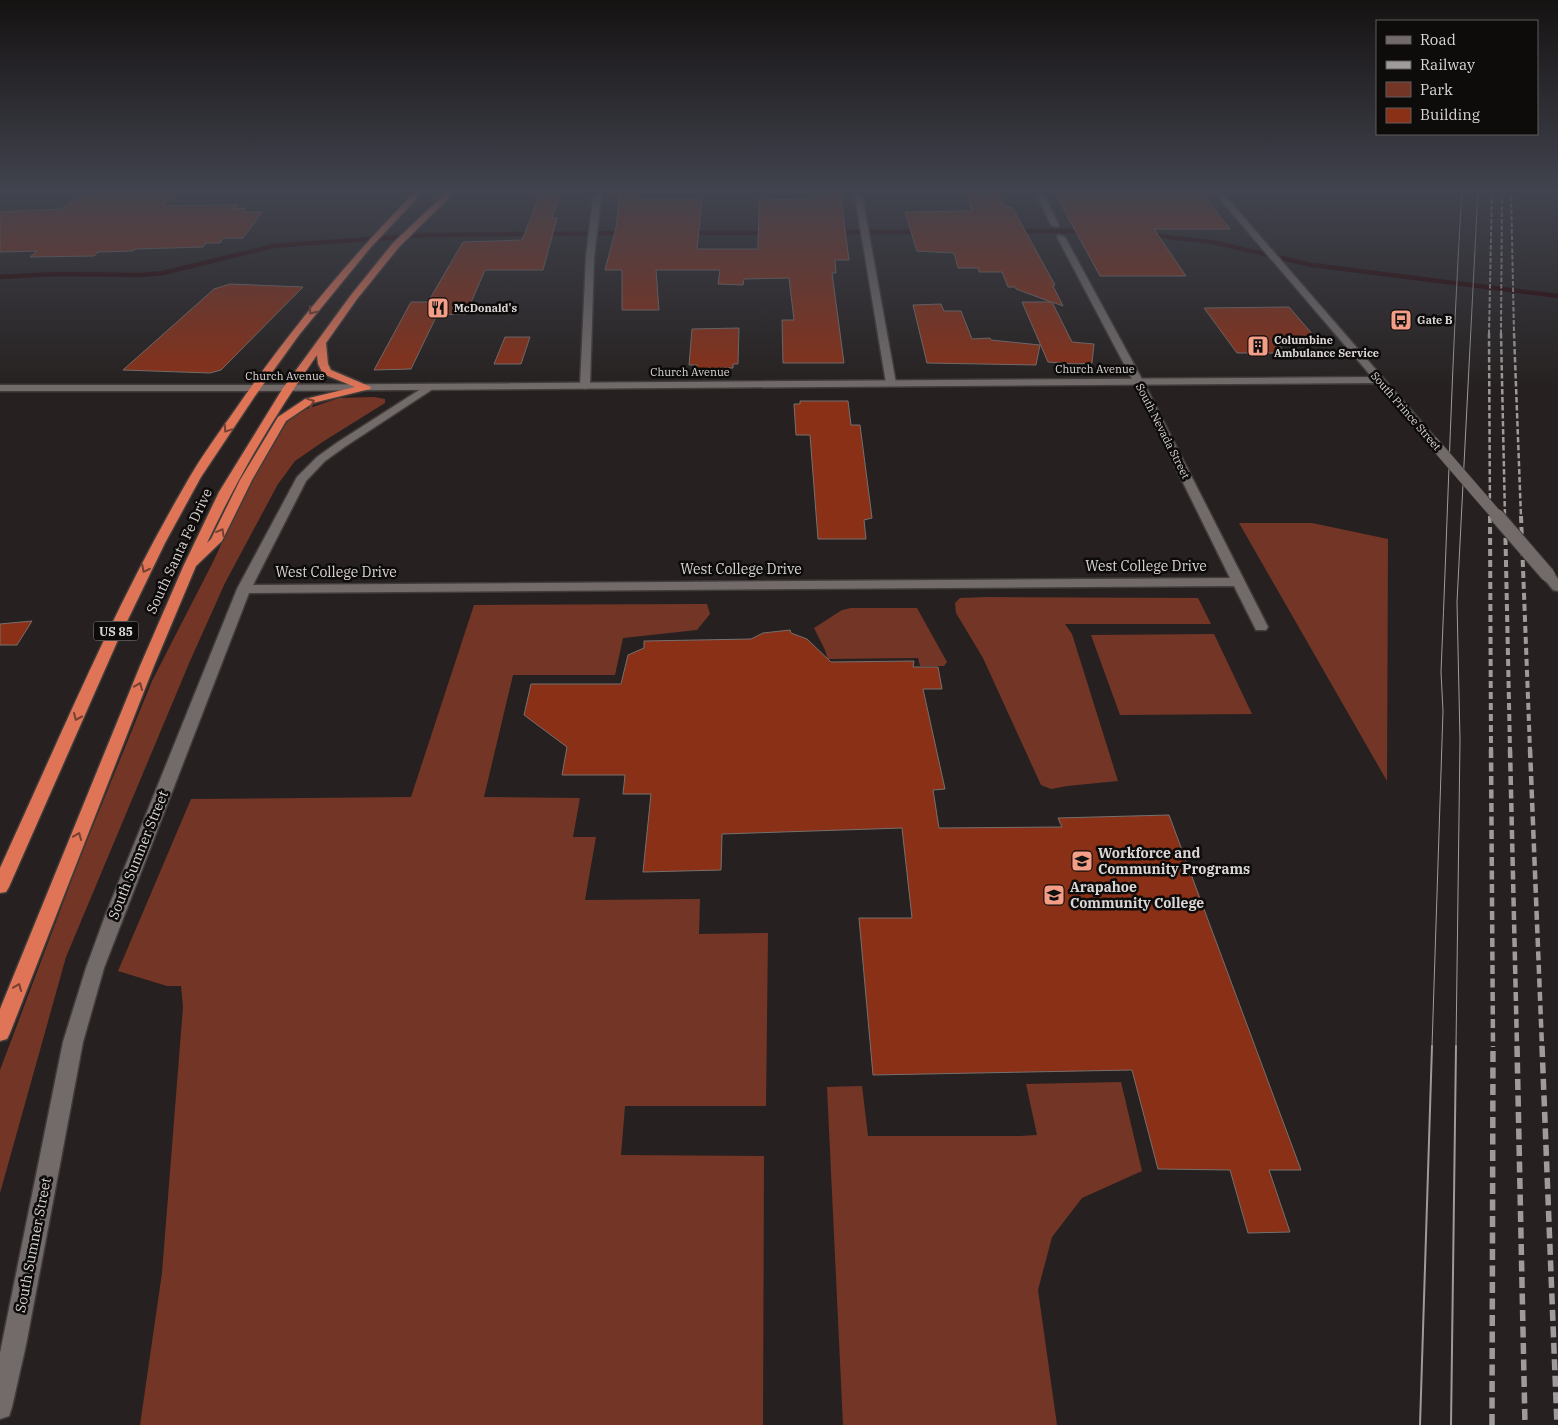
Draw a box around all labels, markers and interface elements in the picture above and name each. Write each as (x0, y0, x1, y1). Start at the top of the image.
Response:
legend (1376, 20, 1538, 135)
text: Road (1420, 30, 1456, 49)
text: Railway (1420, 55, 1475, 74)
text: Park (1420, 80, 1453, 99)
text: Building (1420, 105, 1480, 124)
restaurant icon: McDonald's (426, 296, 450, 320)
place label: McDonald's (454, 301, 517, 315)
one-way arrow (309, 305, 317, 314)
bus stop icon: Gate B (1389, 308, 1413, 332)
place label: Gate B (1417, 313, 1453, 327)
place label: Columbine Ambulance Service (1274, 333, 1379, 360)
building icon: Columbine Ambulance Service (1246, 334, 1270, 358)
street label: Church Avenue (1055, 362, 1135, 376)
street label: Church Avenue (650, 365, 730, 379)
street label: Church Avenue (245, 369, 325, 383)
street label: South Prince Street (1368, 369, 1444, 453)
street label: South Nevada Street (1133, 381, 1193, 481)
one-way arrow (306, 398, 315, 408)
one-way arrow (224, 423, 233, 433)
street label: South Santa Fe Drive (142, 485, 216, 617)
one-way arrow (214, 529, 224, 538)
street label: West College Drive (1085, 557, 1207, 575)
street label: West College Drive (680, 560, 802, 578)
street label: West College Drive (275, 563, 397, 581)
one-way arrow (142, 564, 152, 573)
road number: US 85 (94, 622, 138, 640)
one-way arrow (133, 682, 143, 691)
one-way arrow (72, 712, 83, 721)
street label: South Sumner Street (104, 788, 172, 922)
one-way arrow (73, 833, 83, 841)
place label: Workforce and Community Programs (1098, 844, 1250, 878)
school or university icon: Workforce and Community Programs (1070, 849, 1094, 873)
place label: Arapahoe Community College (1070, 878, 1204, 912)
school or university icon: Arapahoe Community College (1042, 883, 1066, 907)
one-way arrow (12, 983, 22, 992)
street label: South Sumner Street (11, 1176, 55, 1314)

